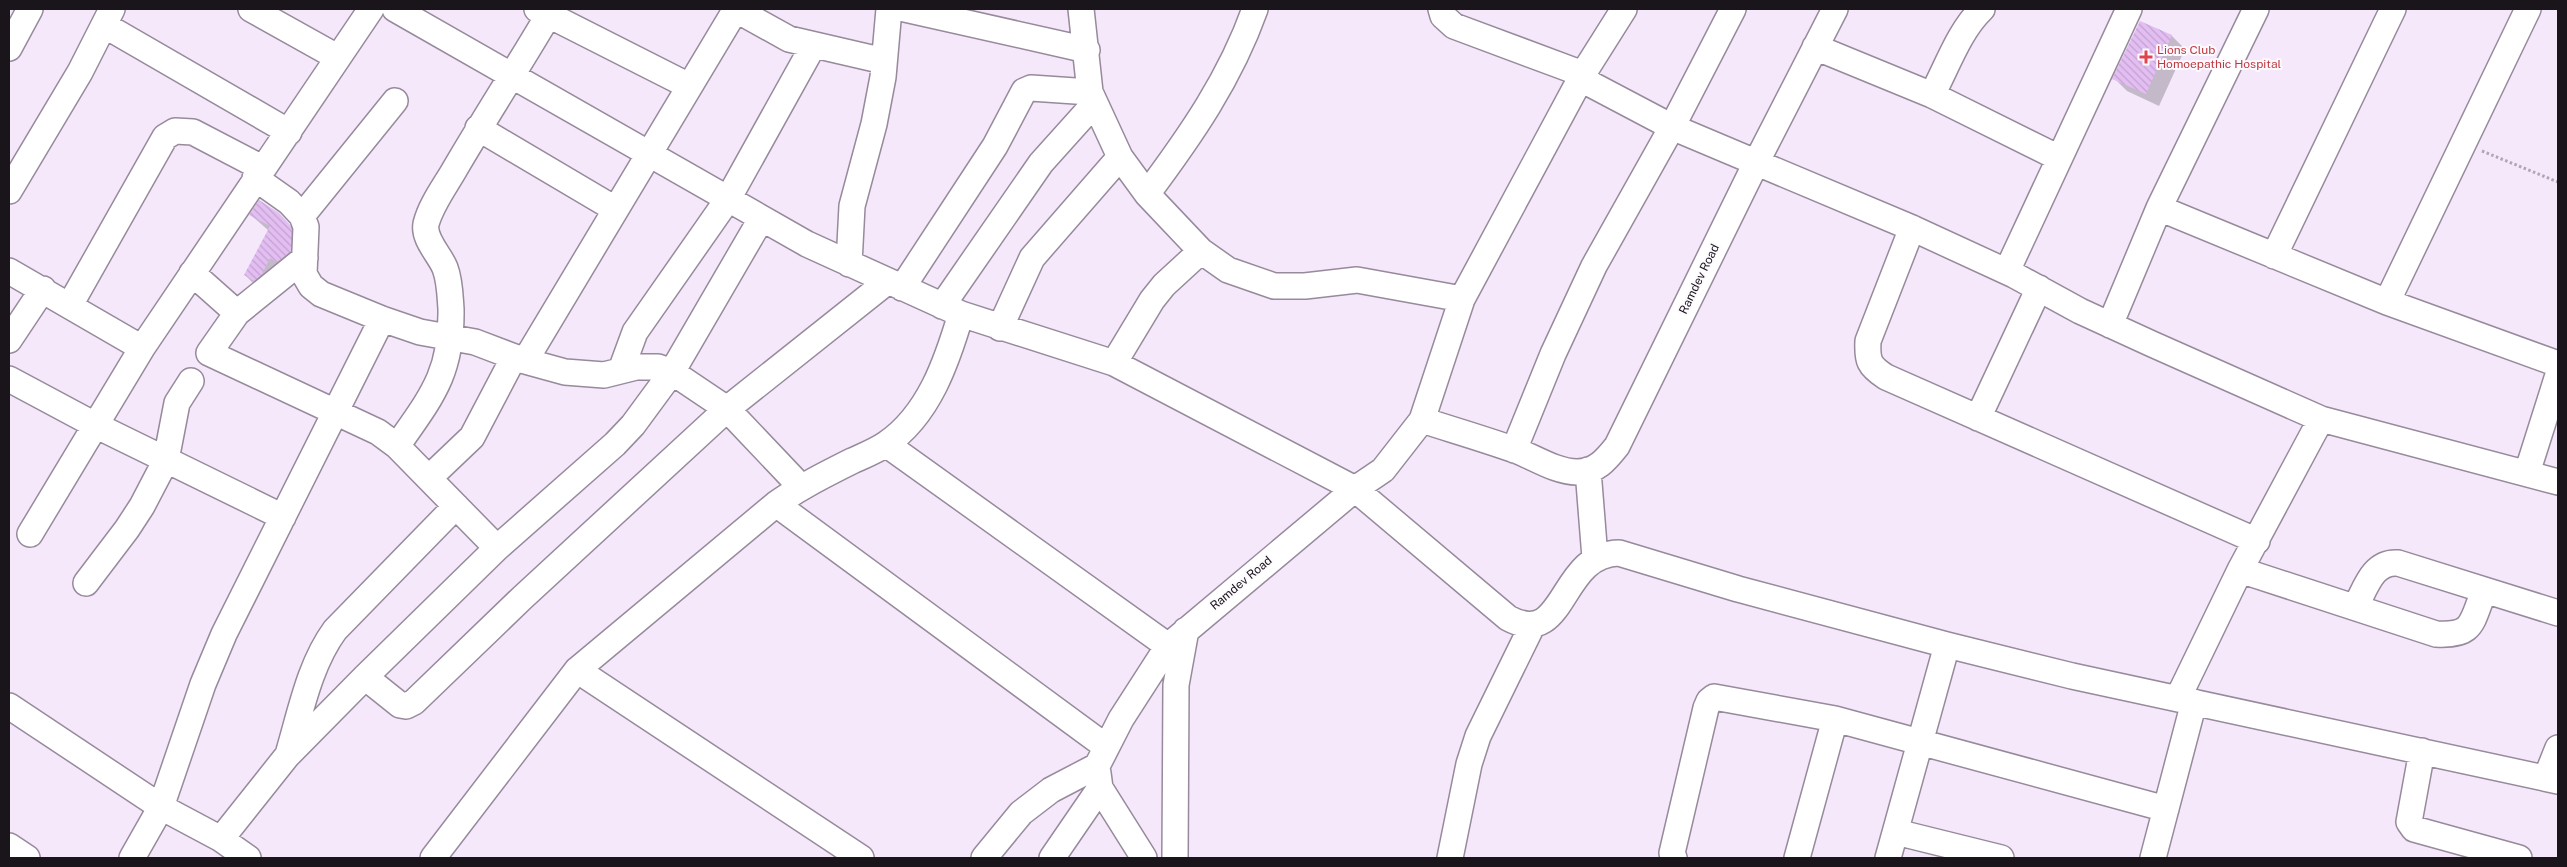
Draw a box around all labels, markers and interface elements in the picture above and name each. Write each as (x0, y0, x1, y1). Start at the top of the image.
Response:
place label: Lions Club Homoepathic Hospital (2157, 43, 2282, 71)
marker: Lions Club Homoepathic Hospital (2139, 50, 2153, 64)
street label: Ramdev Road (1676, 242, 1722, 316)
street label: Ramdev Road (1207, 553, 1275, 613)

